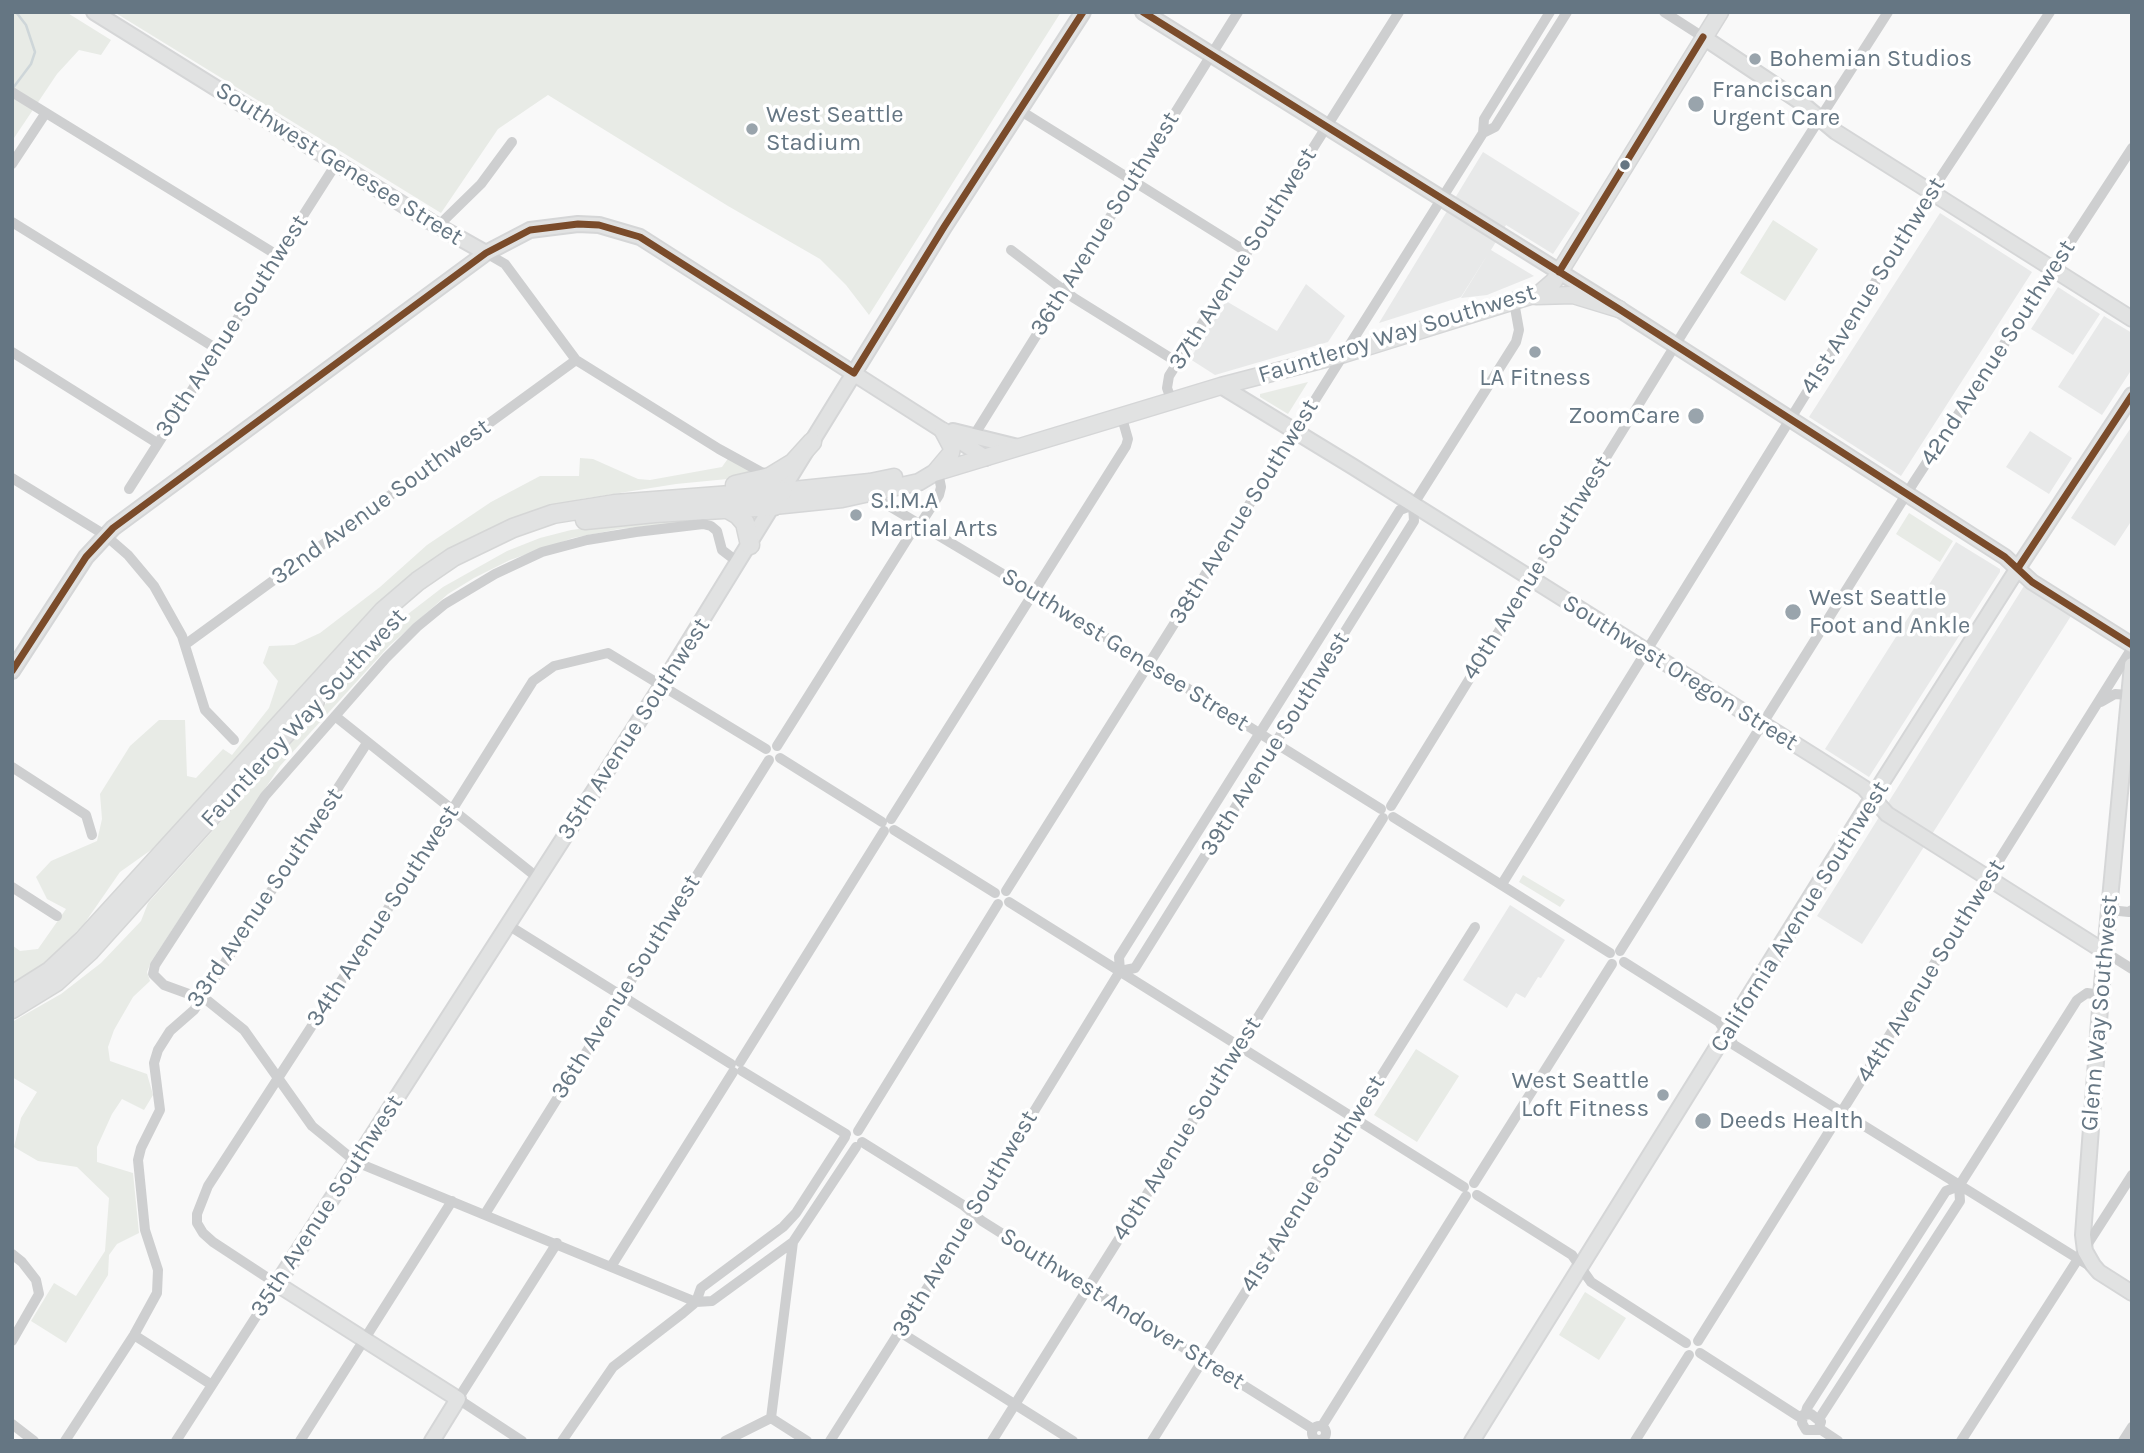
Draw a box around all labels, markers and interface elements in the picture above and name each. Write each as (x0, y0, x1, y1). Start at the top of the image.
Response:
place label: Bohemian Studios (1769, 45, 1972, 73)
marker: Bohemian Studios (1747, 51, 1763, 67)
street label: Southwest Genesee Street (210, 76, 468, 252)
place label: Franciscan Urgent Care (1712, 76, 1840, 132)
marker: Franciscan Urgent Care (1686, 94, 1706, 114)
place label: West Seattle Stadium (766, 101, 903, 157)
street label: 36th Avenue Southwest (1024, 107, 1186, 341)
marker: West Seattle Stadium (744, 121, 760, 137)
street label: 37th Avenue Southwest (1163, 143, 1323, 375)
unlabelled marker (1618, 158, 1632, 172)
street label: 41st Avenue Southwest (1794, 172, 1952, 400)
street label: 30th Avenue Southwest (149, 209, 315, 443)
street label: 42nd Avenue Southwest (1914, 235, 2082, 471)
street label: Fauntleroy Way Southwest (1255, 278, 1539, 390)
marker: LA Fitness (1527, 344, 1543, 360)
place label: LA Fitness (1479, 364, 1591, 392)
street label: 38th Avenue Southwest (1163, 394, 1325, 630)
place label: ZoomCare (1568, 402, 1680, 430)
marker: ZoomCare (1686, 406, 1706, 426)
street label: 32nd Avenue Southwest (266, 413, 496, 591)
street label: 40th Avenue Southwest (1456, 451, 1618, 685)
place label: S.I.M.A Martial Arts (870, 487, 998, 543)
marker: S.I.M.A Martial Arts (848, 507, 864, 523)
street label: Southwest Genesee Street (996, 562, 1254, 738)
place label: West Seattle Foot and Ankle (1809, 584, 1970, 640)
street label: Southwest Oregon Street (1557, 589, 1803, 757)
marker: West Seattle Foot and Ankle (1783, 602, 1803, 622)
street label: Fauntleroy Way Southwest (195, 603, 413, 833)
street label: 35th Avenue Southwest (551, 613, 717, 845)
street label: 39th Avenue Southwest (1194, 627, 1356, 861)
street label: California Avenue Southwest (1705, 776, 1895, 1058)
street label: 33rd Avenue Southwest (181, 783, 349, 1013)
street label: 34th Avenue Southwest (301, 800, 465, 1032)
street label: 44th Avenue Southwest (1851, 854, 2011, 1088)
street label: 36th Avenue Southwest (545, 870, 707, 1104)
street label: Glenn Way Southwest (2075, 894, 2125, 1132)
street label: 40th Avenue Southwest (1106, 1012, 1268, 1246)
place label: West Seattle Loft Fitness (1512, 1067, 1649, 1123)
street label: 41st Avenue Southwest (1234, 1070, 1392, 1298)
marker: West Seattle Loft Fitness (1655, 1087, 1671, 1103)
street label: 35th Avenue Southwest (244, 1090, 410, 1322)
street label: 39th Avenue Southwest (886, 1106, 1044, 1342)
place label: Deeds Health (1719, 1107, 1864, 1135)
marker: Deeds Health (1693, 1111, 1713, 1131)
street label: Southwest Andover Street (994, 1222, 1250, 1396)

